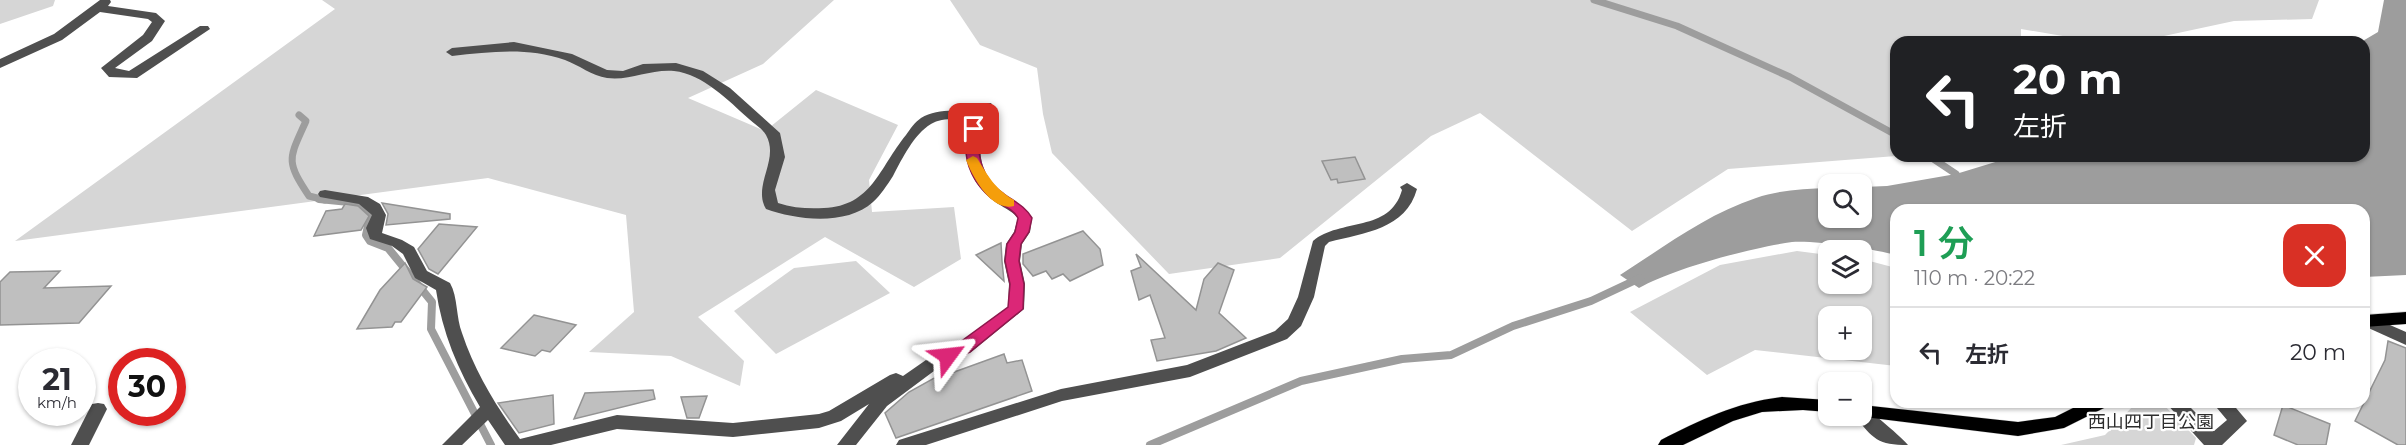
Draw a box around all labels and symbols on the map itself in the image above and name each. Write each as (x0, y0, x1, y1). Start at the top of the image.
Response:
pin (948, 103, 999, 154)
position arrow (916, 324, 980, 388)
speed limit sign: 30 (108, 348, 186, 426)
park label: 西山四丁目公園 (2088, 411, 2214, 433)

